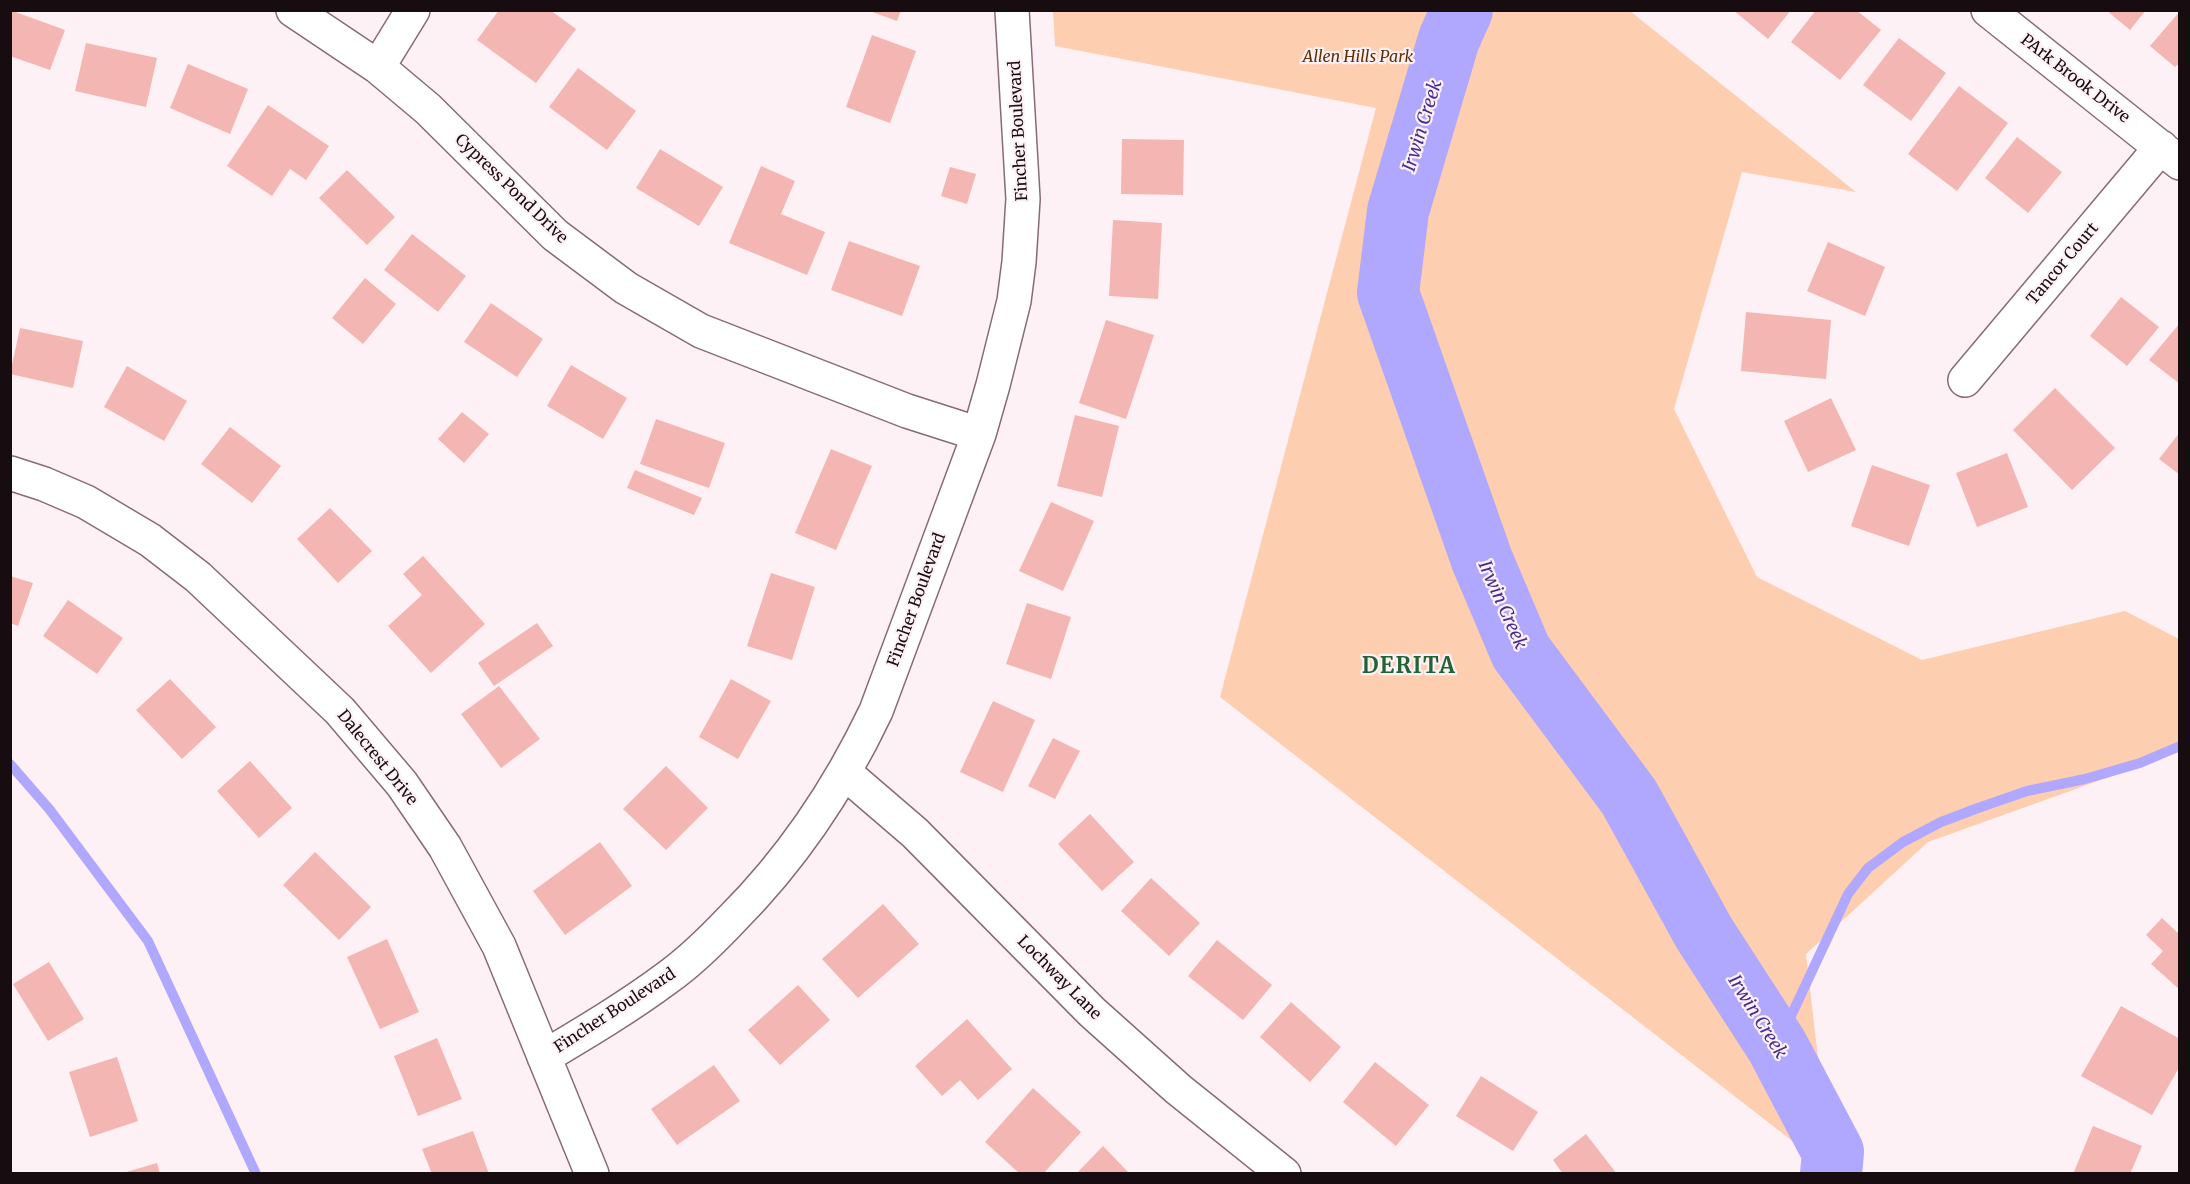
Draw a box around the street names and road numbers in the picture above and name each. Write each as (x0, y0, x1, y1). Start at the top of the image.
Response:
street label: PArk Brook Drive (2017, 31, 2133, 127)
street label: Fincher Boulevard (1006, 60, 1032, 202)
street label: Cypress Pond Drive (451, 130, 571, 248)
street label: Tancor Court (2023, 219, 2103, 309)
street label: Fincher Boulevard (884, 531, 950, 669)
street label: Dalecrest Drive (333, 706, 421, 810)
street label: Lochway Lane (1013, 932, 1105, 1024)
street label: Fincher Boulevard (551, 965, 679, 1057)

